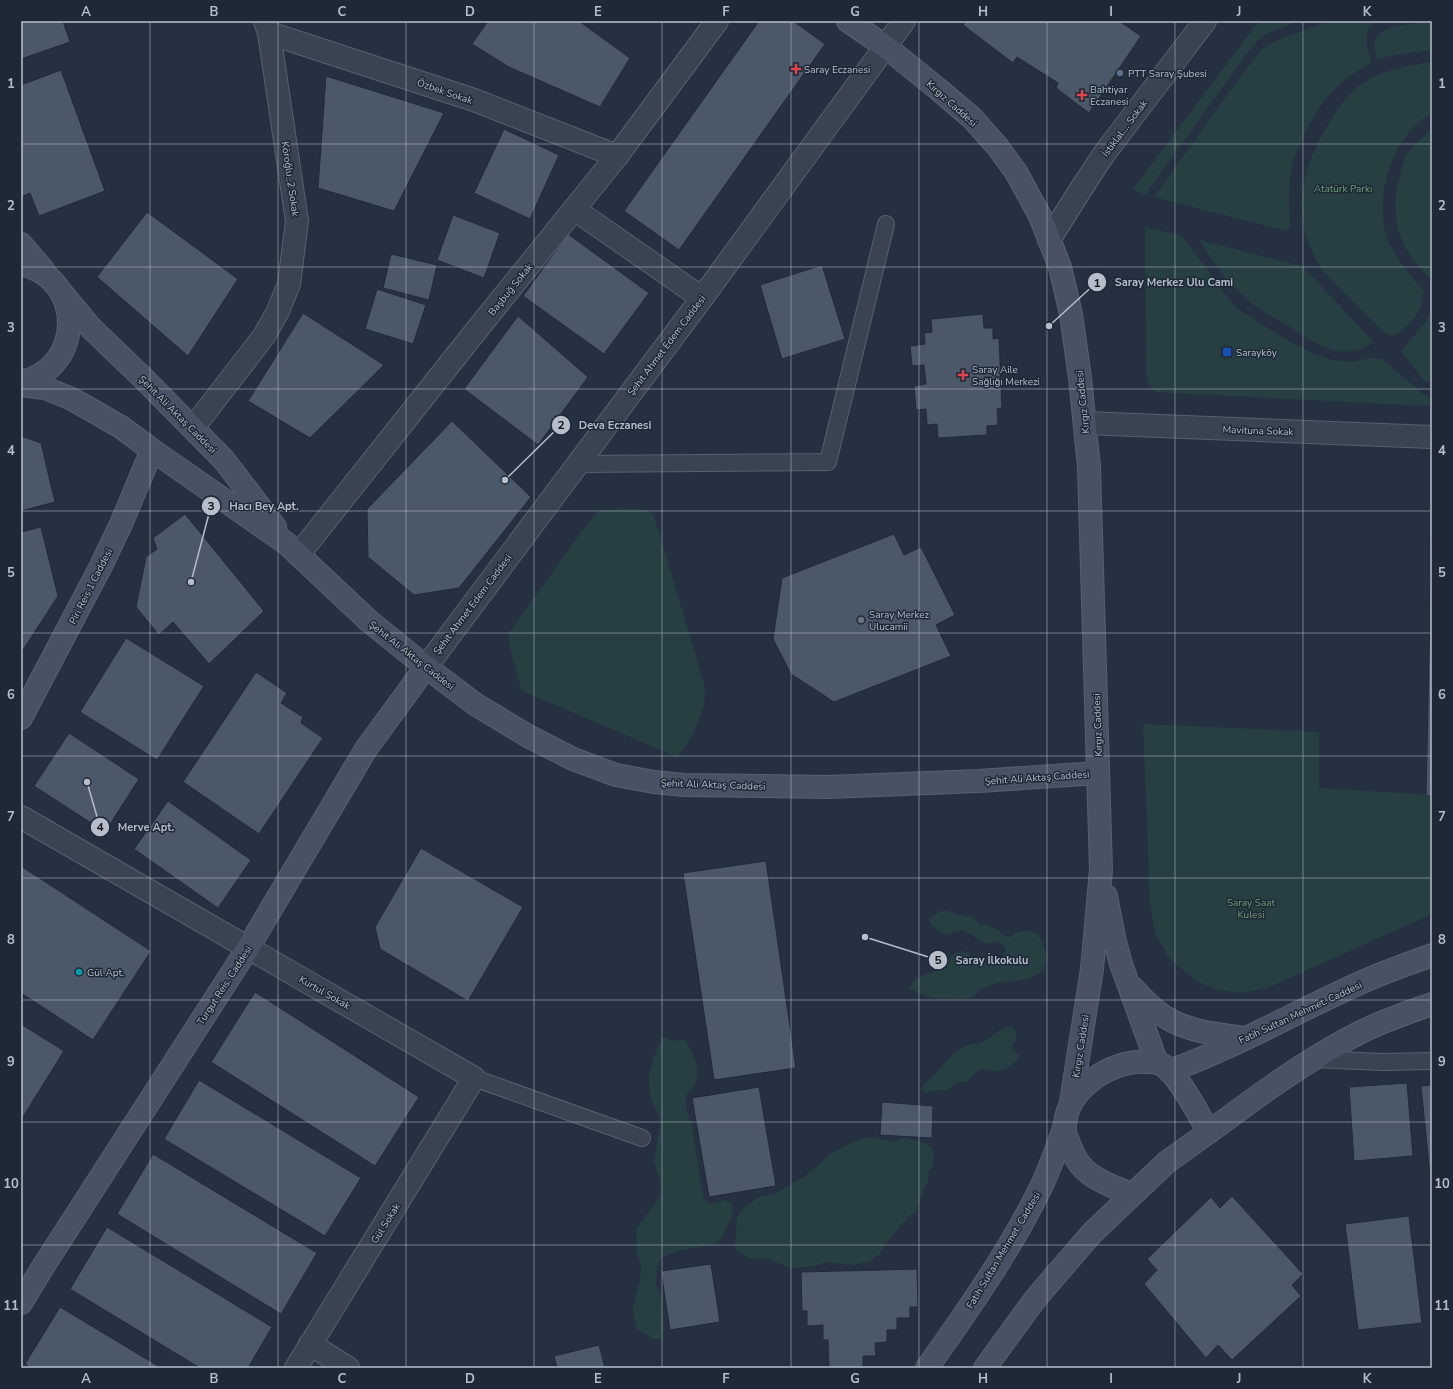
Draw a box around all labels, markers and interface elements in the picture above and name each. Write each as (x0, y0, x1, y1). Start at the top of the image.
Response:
text: A (81, 3, 91, 21)
text: B (210, 3, 219, 21)
text: C (338, 3, 347, 21)
text: D (465, 3, 475, 21)
text: E (594, 3, 602, 21)
text: F (722, 3, 730, 21)
text: G (850, 3, 860, 21)
text: H (978, 3, 988, 21)
text: I (1109, 3, 1113, 21)
text: J (1236, 3, 1241, 21)
text: K (1363, 3, 1372, 21)
place label: Saray Eczanesi (804, 63, 870, 77)
marker: Saray Eczanesi (791, 64, 801, 74)
place label: PTT Saray Şubesi (1128, 67, 1207, 81)
marker: PTT Saray Şubesi (1115, 68, 1125, 78)
text: 1 (7, 75, 15, 93)
text: 1 (1438, 75, 1446, 93)
street label: Özbek Sokak (415, 76, 475, 108)
street label: Kırgız Caddesi (923, 77, 980, 130)
place label: Bahtiyar Eczanesi (1090, 83, 1128, 109)
marker: Bahtiyar Eczanesi (1077, 90, 1087, 100)
street label: İstiklal.... Sokak (1099, 96, 1151, 160)
street label: Köroğlu_2 Sokak (278, 141, 302, 219)
park label: Atatürk Parkı (1314, 182, 1372, 196)
text: 2 (7, 197, 15, 215)
text: 2 (1438, 197, 1446, 215)
street label: Başbuğ Sokak (485, 260, 537, 319)
callout: Saray Merkez Ulu Cami (1087, 271, 1242, 294)
text: 1 (1093, 275, 1101, 291)
text: Saray Merkez Ulu Cami (1115, 275, 1233, 290)
street label: Şehit Ahmet Edem Caddesi (624, 292, 709, 399)
text: 3 (7, 319, 15, 337)
text: 3 (1438, 319, 1446, 337)
marker: Sarayköy (1221, 346, 1233, 358)
place label: Sarayköy (1236, 346, 1278, 360)
place label: Saray Aile Sağlığı Merkezi (972, 363, 1040, 389)
marker: Saray Aile Sağlığı Merkezi (957, 369, 969, 381)
street label: Kırgız Caddesi (1073, 370, 1093, 434)
street label: Şehit Ali Aktaş Caddesi (135, 373, 219, 457)
callout: Deva Eczanesi (551, 413, 660, 436)
text: 2 (557, 417, 565, 433)
text: Deva Eczanesi (579, 418, 651, 433)
street label: Mavituna Sokak (1222, 423, 1295, 439)
text: 4 (7, 442, 15, 460)
text: 4 (1438, 442, 1446, 460)
callout: Hacı Bey Apt. (201, 495, 307, 518)
text: 3 (207, 498, 215, 514)
text: Hacı Bey Apt. (229, 499, 299, 514)
street label: Piri Reis 1 Caddesi (66, 546, 116, 627)
street label: Şehit Ahmet Edem Caddesi (430, 551, 515, 658)
text: 5 (7, 564, 15, 582)
text: 5 (1438, 564, 1446, 582)
place label: Saray Merkez Ulucamii (869, 608, 930, 634)
marker: Saray Merkez Ulucamii (856, 615, 866, 625)
street label: Şehit Ali Aktaş Caddesi (366, 618, 457, 694)
text: 6 (7, 686, 15, 704)
text: 6 (1438, 686, 1446, 704)
street label: Kırgız Caddesi (1090, 693, 1106, 757)
street label: Şehit Ali Aktaş Caddesi (984, 767, 1090, 789)
street label: Şehit Ali Aktaş Caddesi (660, 776, 766, 794)
text: 7 (7, 808, 15, 826)
text: 7 (1438, 808, 1446, 826)
callout: Merve Apt. (90, 816, 183, 839)
text: 4 (96, 819, 104, 835)
text: Merve Apt. (118, 820, 175, 835)
park label: Saray Saat Kulesi (1227, 896, 1276, 922)
text: 8 (7, 931, 15, 949)
text: 8 (1438, 931, 1446, 949)
street label: Turgut Reis. Caddesi (194, 943, 256, 1028)
callout: Saray İlkokulu (928, 948, 1036, 971)
text: 5 (934, 952, 942, 968)
text: Saray İlkokulu (956, 952, 1028, 968)
place label: Gül Apt. (87, 966, 124, 980)
marker: Gül Apt. (74, 967, 84, 977)
street label: Kurtul Sokak (296, 972, 354, 1014)
street label: Fatih Sultan Mehmet. Caddesi (1237, 978, 1364, 1048)
street label: Kırgız Caddesi (1069, 1014, 1093, 1079)
text: 9 (7, 1053, 15, 1071)
text: 9 (1438, 1053, 1446, 1071)
text: 10 (3, 1175, 19, 1193)
text: 10 (1434, 1175, 1450, 1193)
street label: Fatih Sultan Mehmet. Caddesi (963, 1189, 1044, 1312)
street label: Gül Sokak (368, 1200, 404, 1246)
text: 11 (3, 1297, 19, 1315)
text: 11 (1434, 1297, 1450, 1315)
text: A (81, 1370, 91, 1388)
text: B (210, 1370, 219, 1388)
text: C (338, 1370, 347, 1388)
text: D (465, 1370, 475, 1388)
text: E (594, 1370, 602, 1388)
text: F (722, 1370, 730, 1388)
text: G (850, 1370, 860, 1388)
text: H (978, 1370, 988, 1388)
text: I (1109, 1370, 1113, 1388)
text: J (1236, 1370, 1241, 1388)
text: K (1363, 1370, 1372, 1388)

